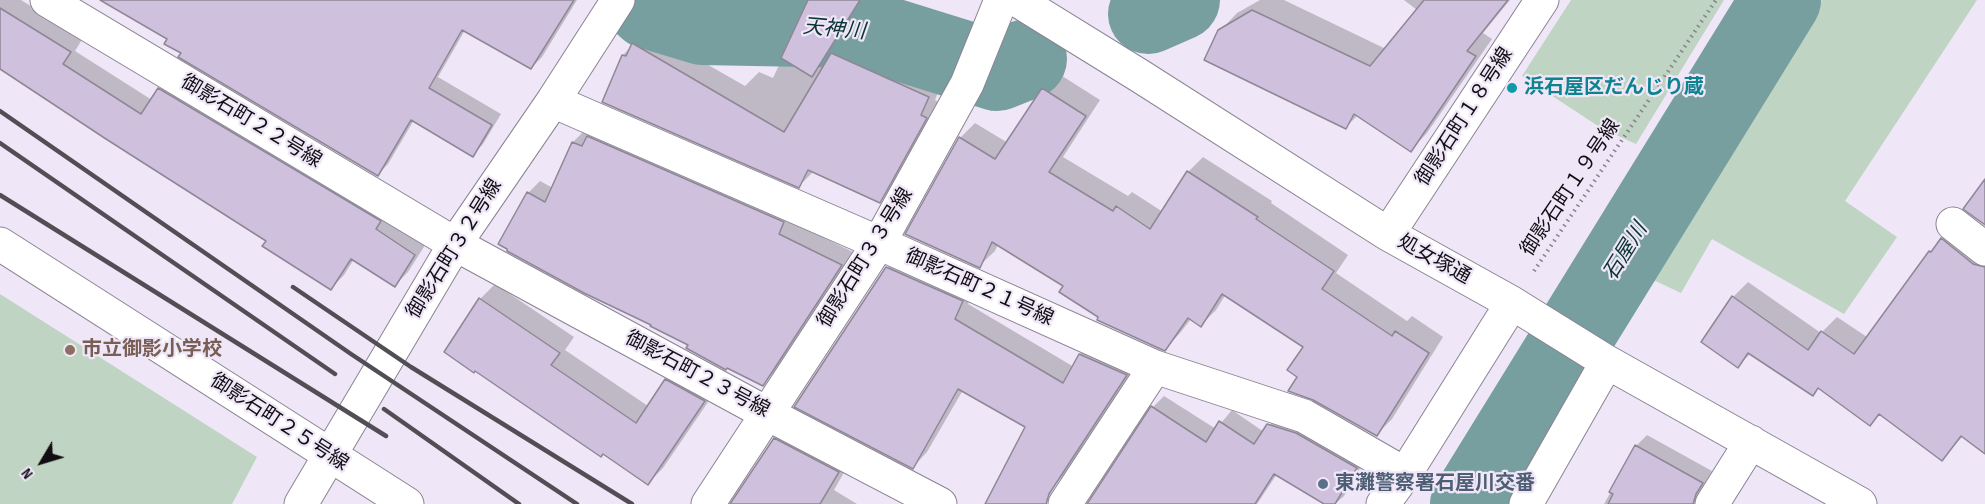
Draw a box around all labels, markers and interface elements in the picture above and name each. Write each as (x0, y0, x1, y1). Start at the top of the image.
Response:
water label: 天神川 (802, 15, 866, 45)
street label: 御影石町１８号線 (1411, 43, 1519, 191)
street label: 御影石町２２号線 (176, 71, 326, 173)
place label: 浜石屋区だんじり蔵 (1524, 76, 1704, 100)
marker: 浜石屋区だんじり蔵 (1505, 81, 1519, 95)
street label: 御影石町１９号線 (1516, 115, 1626, 261)
street label: 御影石町３２号線 (402, 175, 508, 323)
street label: 御影石町３３号線 (813, 184, 919, 332)
water label: 石屋川 (1599, 219, 1653, 285)
street label: 処女塚通 (1393, 230, 1475, 290)
street label: 御影石町２１号線 (901, 244, 1057, 332)
street label: 御影石町２３号線 (621, 327, 773, 423)
place label: 市立御影小学校 (82, 338, 222, 362)
marker: 市立御影小学校 (63, 343, 77, 357)
street label: 御影石町２５号線 (205, 369, 353, 477)
north arrow (12, 432, 72, 492)
text: N (17, 464, 38, 483)
place label: 東灘警察署石屋川交番 (1335, 472, 1535, 496)
marker: 東灘警察署石屋川交番 (1316, 477, 1330, 491)

